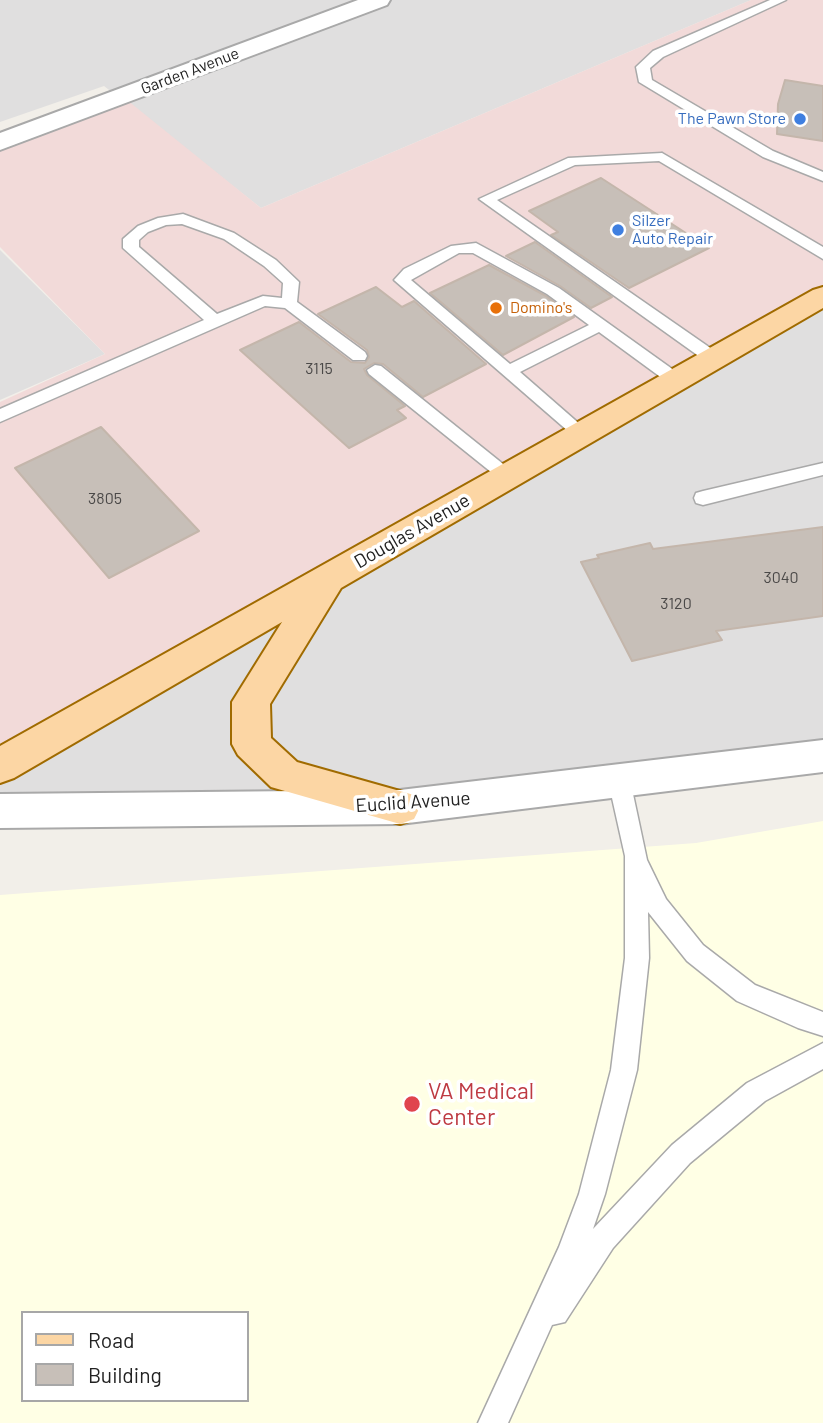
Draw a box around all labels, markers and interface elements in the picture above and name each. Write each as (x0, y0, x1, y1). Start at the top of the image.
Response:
street label: Garden Avenue (138, 43, 242, 99)
place label: The Pawn Store (678, 109, 786, 129)
marker: The Pawn Store (792, 111, 808, 127)
place label: Silzer Auto Repair (632, 211, 713, 249)
marker: Silzer Auto Repair (610, 222, 626, 238)
place label: Domino's (510, 298, 572, 318)
marker: Domino's (488, 300, 504, 316)
house number: 3115 (305, 359, 333, 379)
house number: 3805 (88, 489, 122, 509)
street label: Douglas Avenue (350, 489, 474, 573)
house number: 3040 (763, 568, 799, 588)
house number: 3120 (660, 594, 692, 614)
street label: Euclid Avenue (355, 787, 471, 817)
place label: VA Medical Center (428, 1077, 534, 1131)
marker: VA Medical Center (402, 1094, 422, 1114)
legend (21, 1311, 248, 1402)
text: Road (88, 1327, 134, 1352)
text: Building (88, 1362, 162, 1387)

